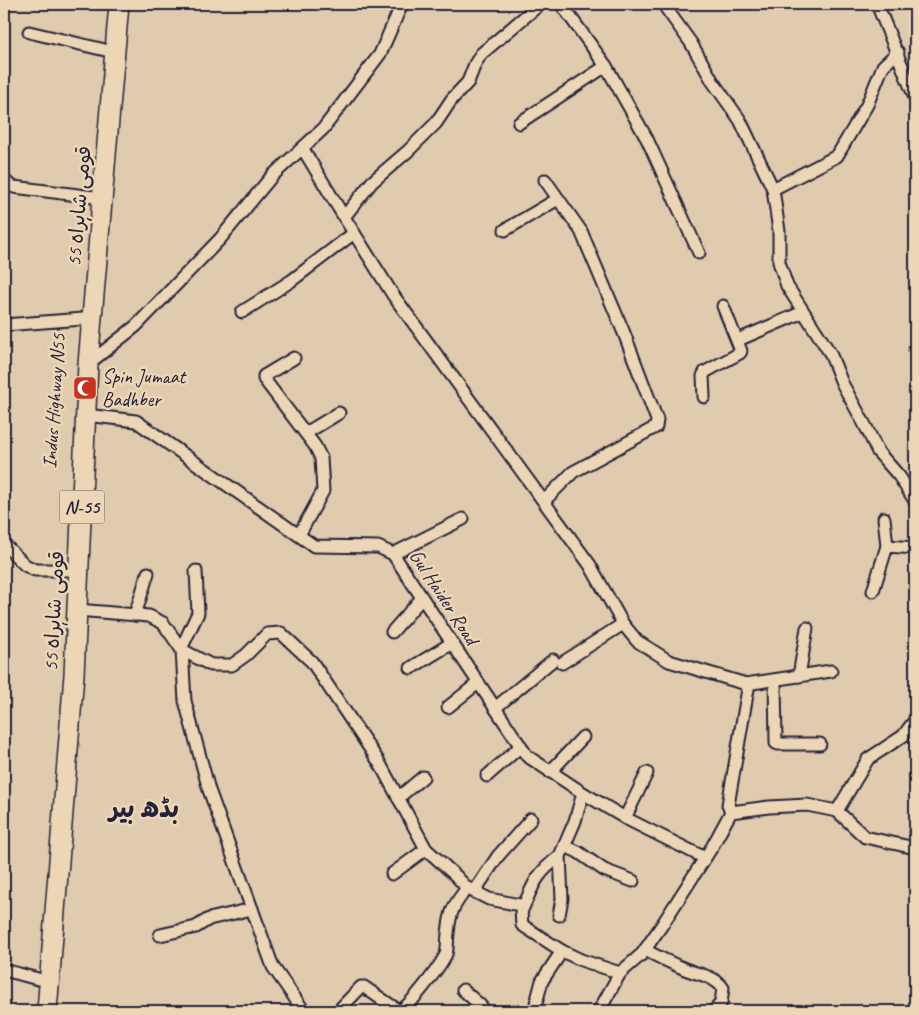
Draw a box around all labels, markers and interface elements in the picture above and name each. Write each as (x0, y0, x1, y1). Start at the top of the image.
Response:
street label: قومی شاہراہ 55 (61, 145, 99, 267)
street label: Indus Highway N55 (37, 332, 71, 469)
place label: Spin Jumaat Badhber (102, 364, 188, 412)
mosque icon: Spin Jumaat Badhber (72, 375, 98, 401)
road number: N-55 (59, 491, 104, 524)
street label: Gul Haider Road (404, 545, 486, 652)
street label: قومی شاہراہ 55 (38, 550, 71, 672)
district label: بڈھ بیر (107, 793, 179, 825)

